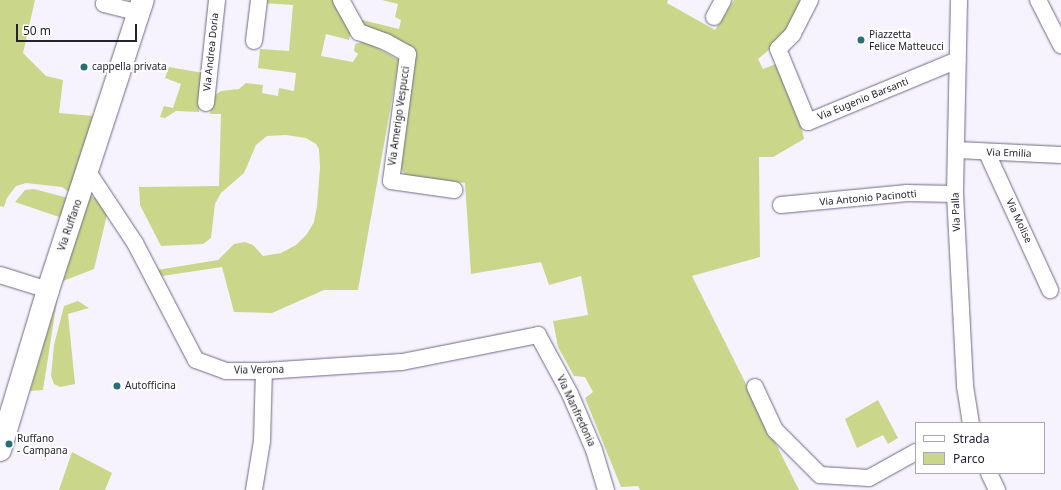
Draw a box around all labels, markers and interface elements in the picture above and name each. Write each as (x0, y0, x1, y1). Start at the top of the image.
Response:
street label: Via Andrea Doria (201, 12, 221, 92)
scale bar (18, 16, 139, 42)
text: 50 m (23, 22, 51, 39)
place label: Piazzetta Felice Matteucci (869, 28, 944, 52)
marker: Piazzetta Felice Matteucci (856, 35, 866, 45)
place label: cappella privata (92, 61, 166, 73)
marker: cappella privata (79, 62, 89, 72)
street label: Via Amerigo Vespucci (386, 65, 412, 167)
street label: Via Eugenio Barsanti (816, 75, 910, 123)
street label: Via Emilia (986, 146, 1032, 160)
street label: Via Antonio Pacinotti (819, 188, 917, 208)
street label: Via Palla (949, 192, 963, 232)
street label: Via Molise (1004, 197, 1034, 245)
street label: Via Ruffano (56, 198, 84, 252)
street label: Via Verona (234, 364, 284, 376)
street label: Via Manfredonia (554, 373, 598, 449)
place label: Autofficina (125, 380, 176, 392)
marker: Autofficina (112, 381, 122, 391)
legend (915, 422, 1045, 474)
text: Strada (953, 430, 989, 447)
place label: Ruffano - Campana (17, 432, 68, 456)
marker: Ruffano - Campana (4, 439, 14, 449)
text: Parco (953, 450, 985, 467)

